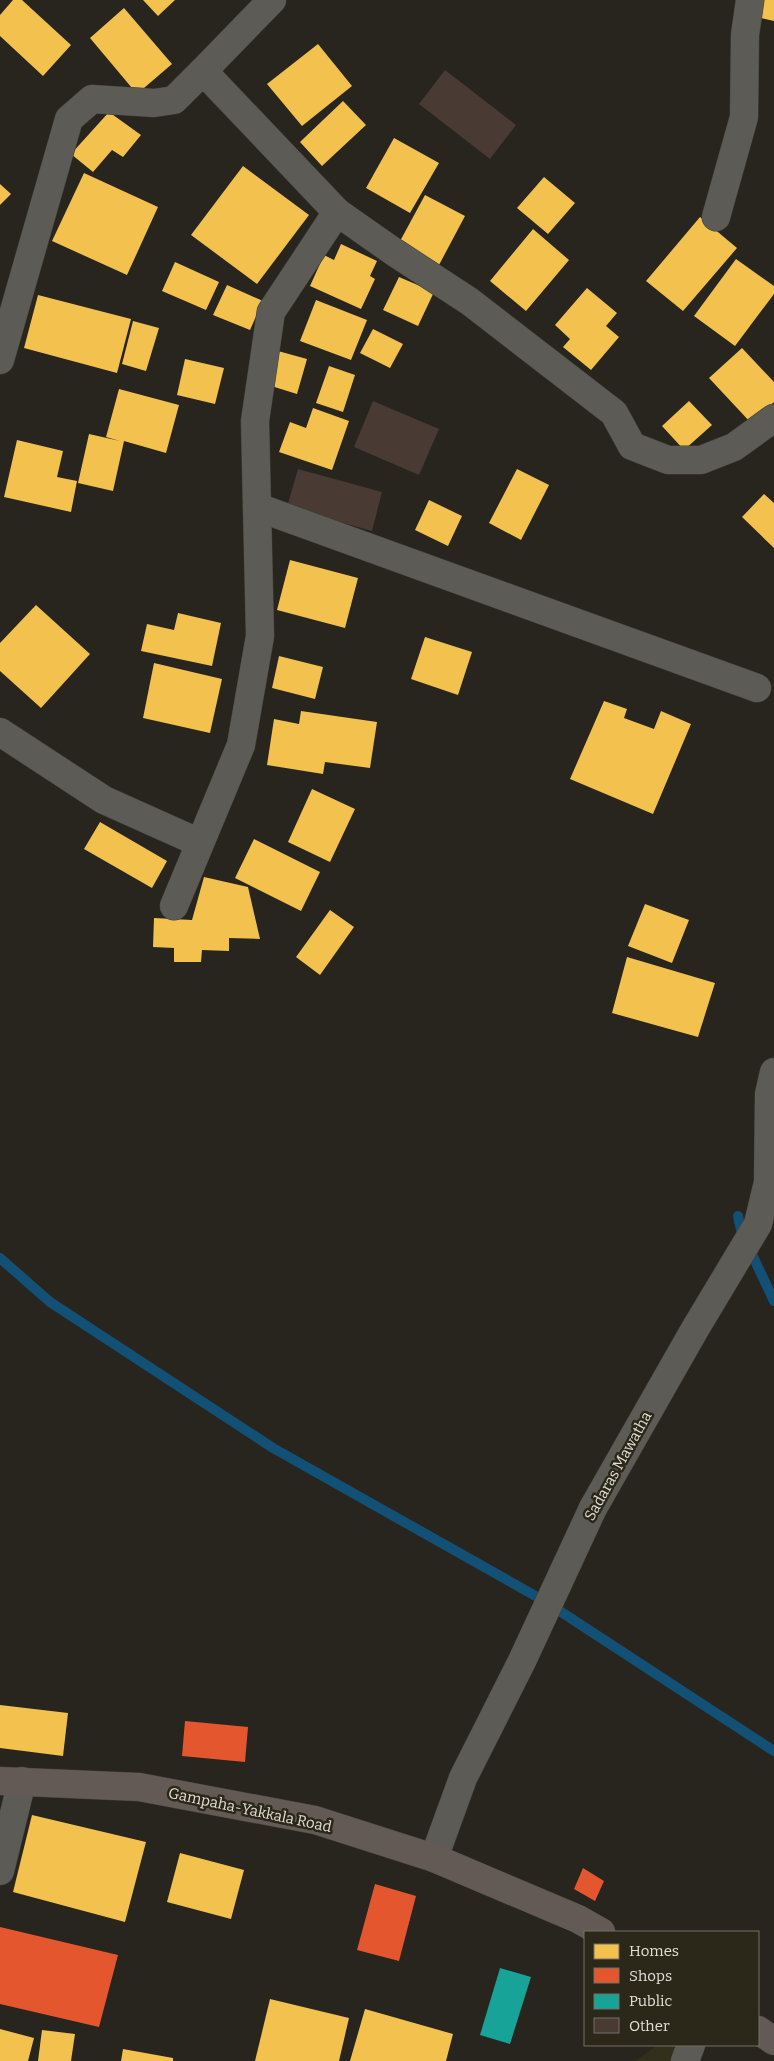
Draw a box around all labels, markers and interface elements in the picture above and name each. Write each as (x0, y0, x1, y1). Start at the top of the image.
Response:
street label: Sadaras Mawatha (581, 1408, 655, 1524)
street label: Gampaha-Yakkala Road (167, 1784, 333, 1836)
legend (584, 1931, 759, 2046)
text: Homes (629, 1942, 679, 1960)
text: Shops (629, 1967, 672, 1985)
text: Public (629, 1992, 673, 2010)
text: Other (629, 2017, 670, 2035)

